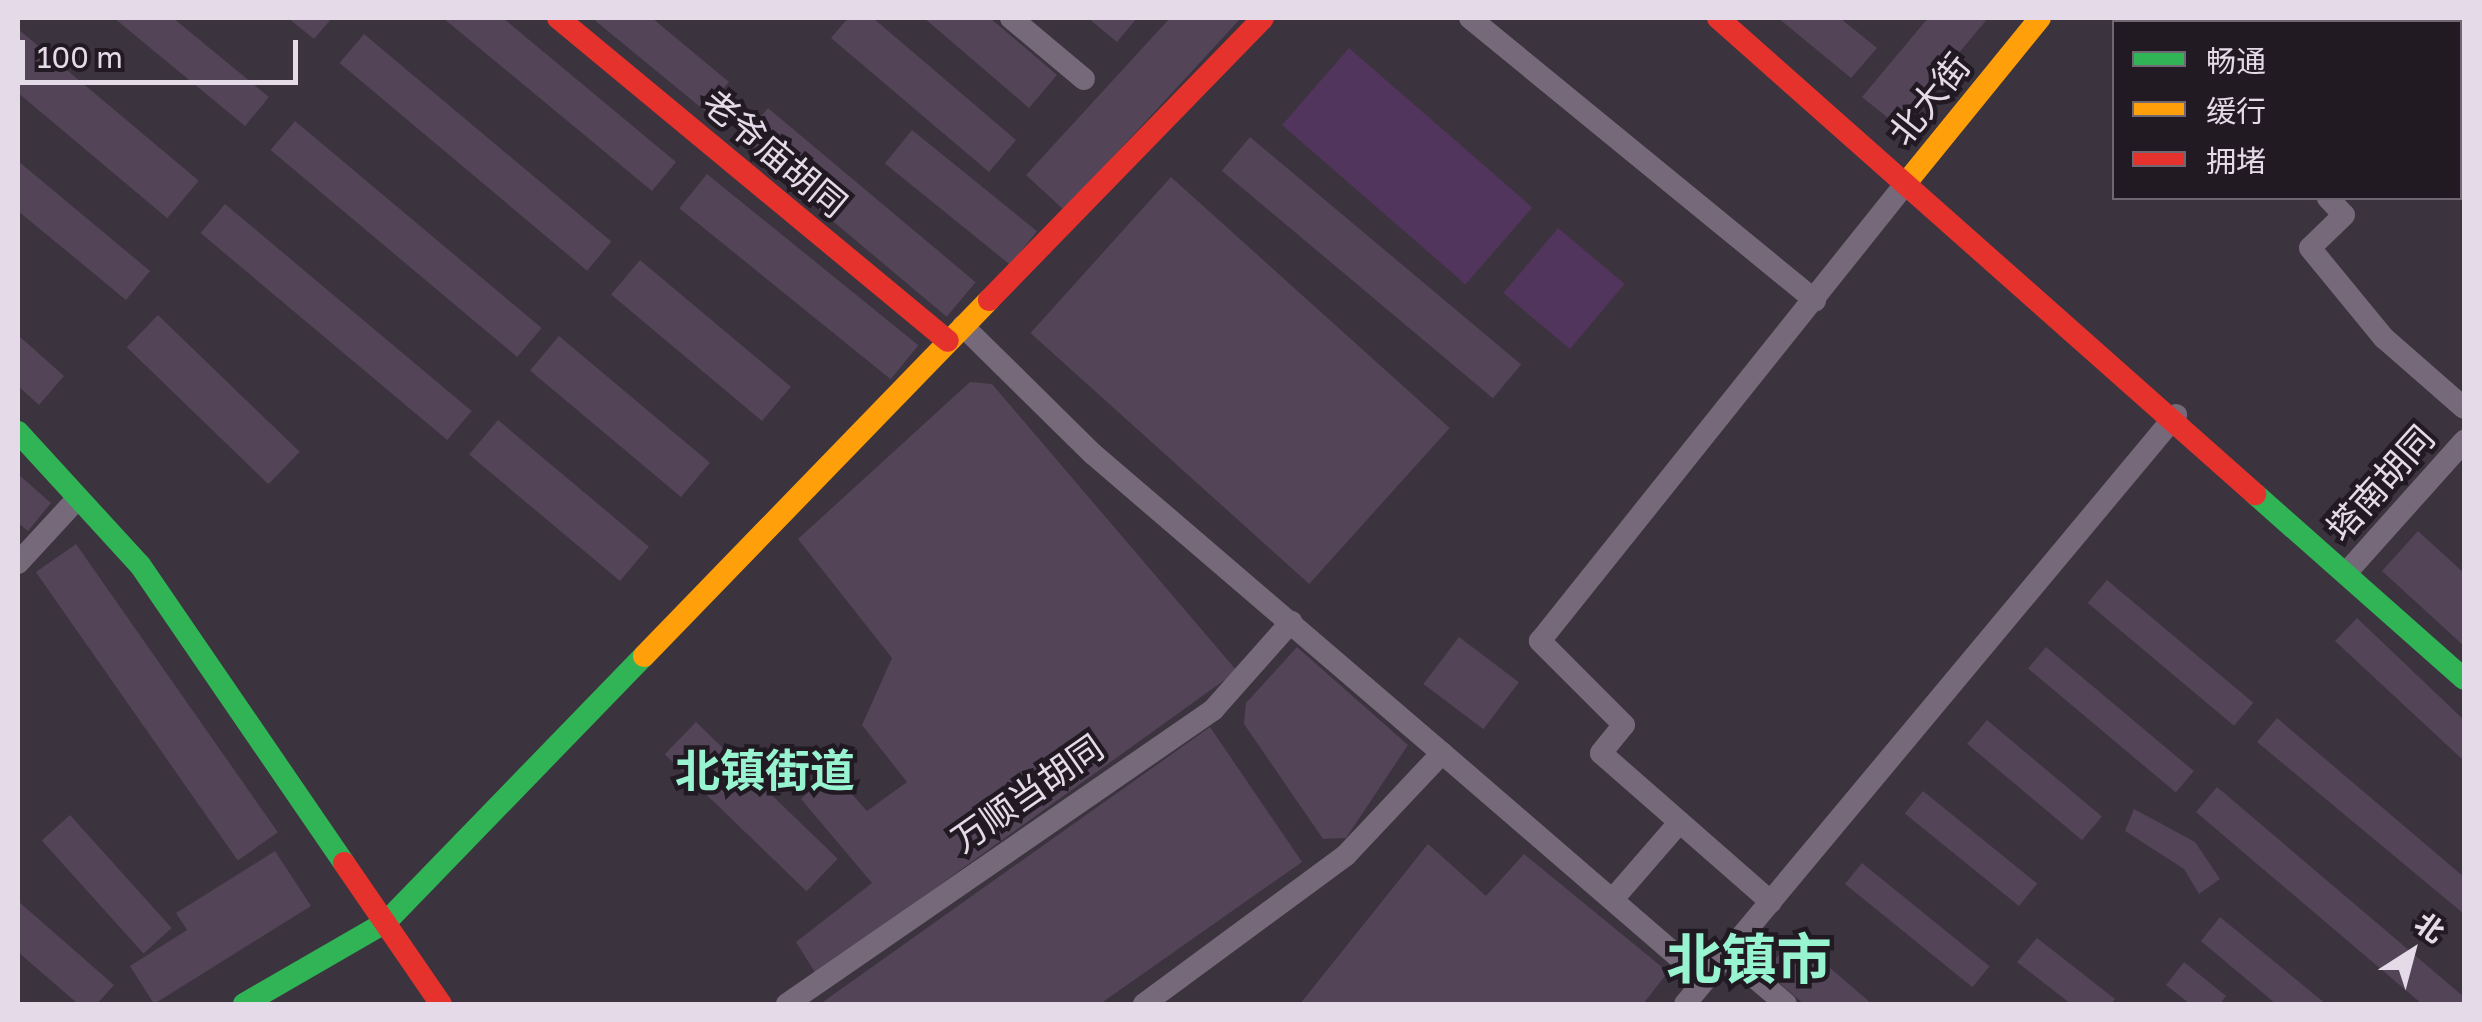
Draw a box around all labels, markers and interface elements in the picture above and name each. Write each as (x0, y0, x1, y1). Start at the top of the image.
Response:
scale bar (25, 20, 302, 82)
legend (2112, 20, 2462, 200)
text: 100 m (37, 39, 123, 75)
text: 畅通 (2206, 43, 2266, 79)
street label: 北大街 (1880, 45, 1978, 153)
street label: 老爷庙胡同 (694, 81, 856, 225)
text: 缓行 (2206, 93, 2266, 129)
text: 拥堵 (2206, 143, 2266, 179)
street label: 塔南胡同 (2318, 417, 2442, 549)
street label: 万顺当胡同 (943, 726, 1111, 860)
district label: 北镇街道 (675, 744, 855, 798)
north arrow (2362, 902, 2462, 1002)
text: 北 (2409, 906, 2451, 949)
district label: 北镇市 (1667, 926, 1831, 992)

